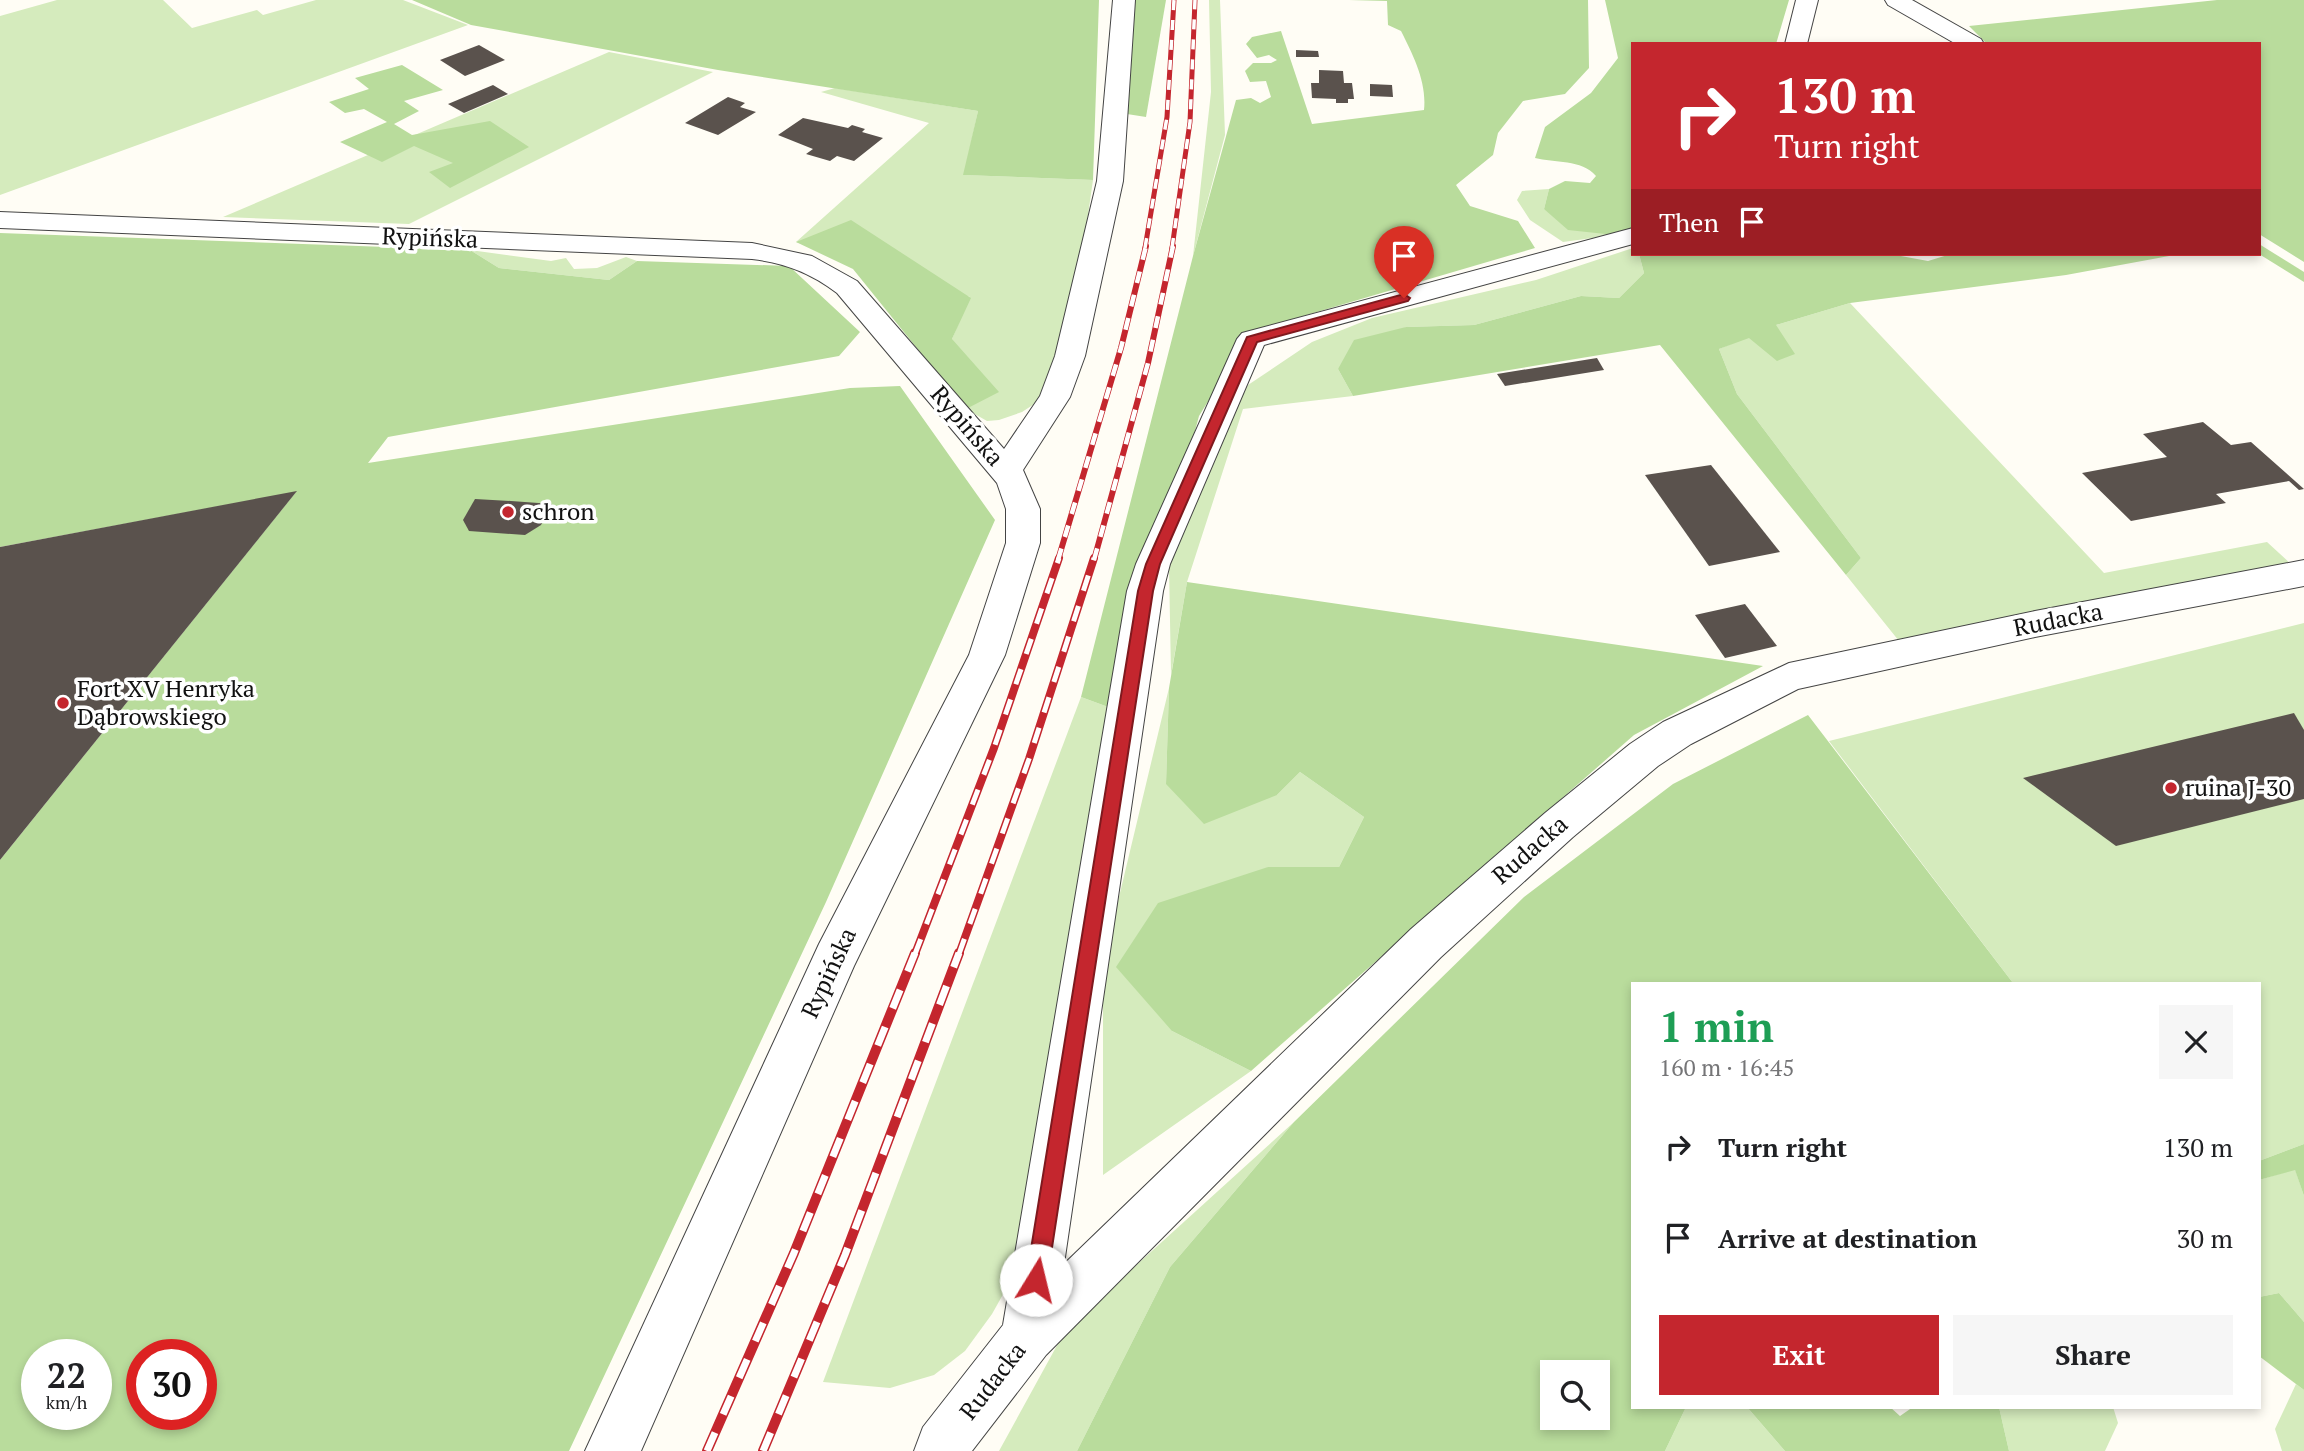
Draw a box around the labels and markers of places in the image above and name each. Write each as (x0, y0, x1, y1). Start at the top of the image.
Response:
pin (1374, 226, 1434, 298)
place label: schron (522, 495, 594, 527)
marker: schron (500, 504, 516, 520)
place label: Fort XV Henryka Dąbrowskiego (77, 672, 255, 732)
marker: Fort XV Henryka Dąbrowskiego (55, 695, 71, 711)
place label: ruina J-30 (2185, 771, 2291, 803)
marker: ruina J-30 (2163, 780, 2179, 796)

